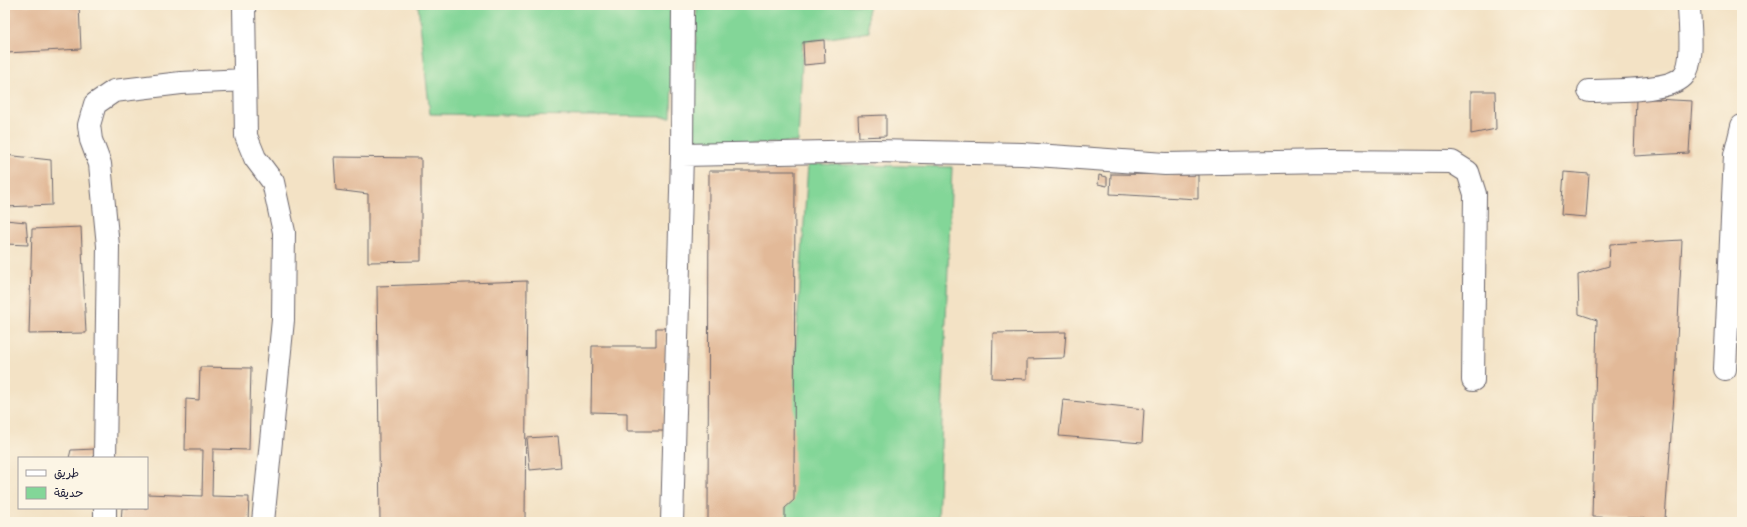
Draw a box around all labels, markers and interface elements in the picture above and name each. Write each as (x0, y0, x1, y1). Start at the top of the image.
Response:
legend (18, 457, 148, 509)
text: طريق (54, 466, 79, 480)
text: حديقة (54, 486, 83, 500)

